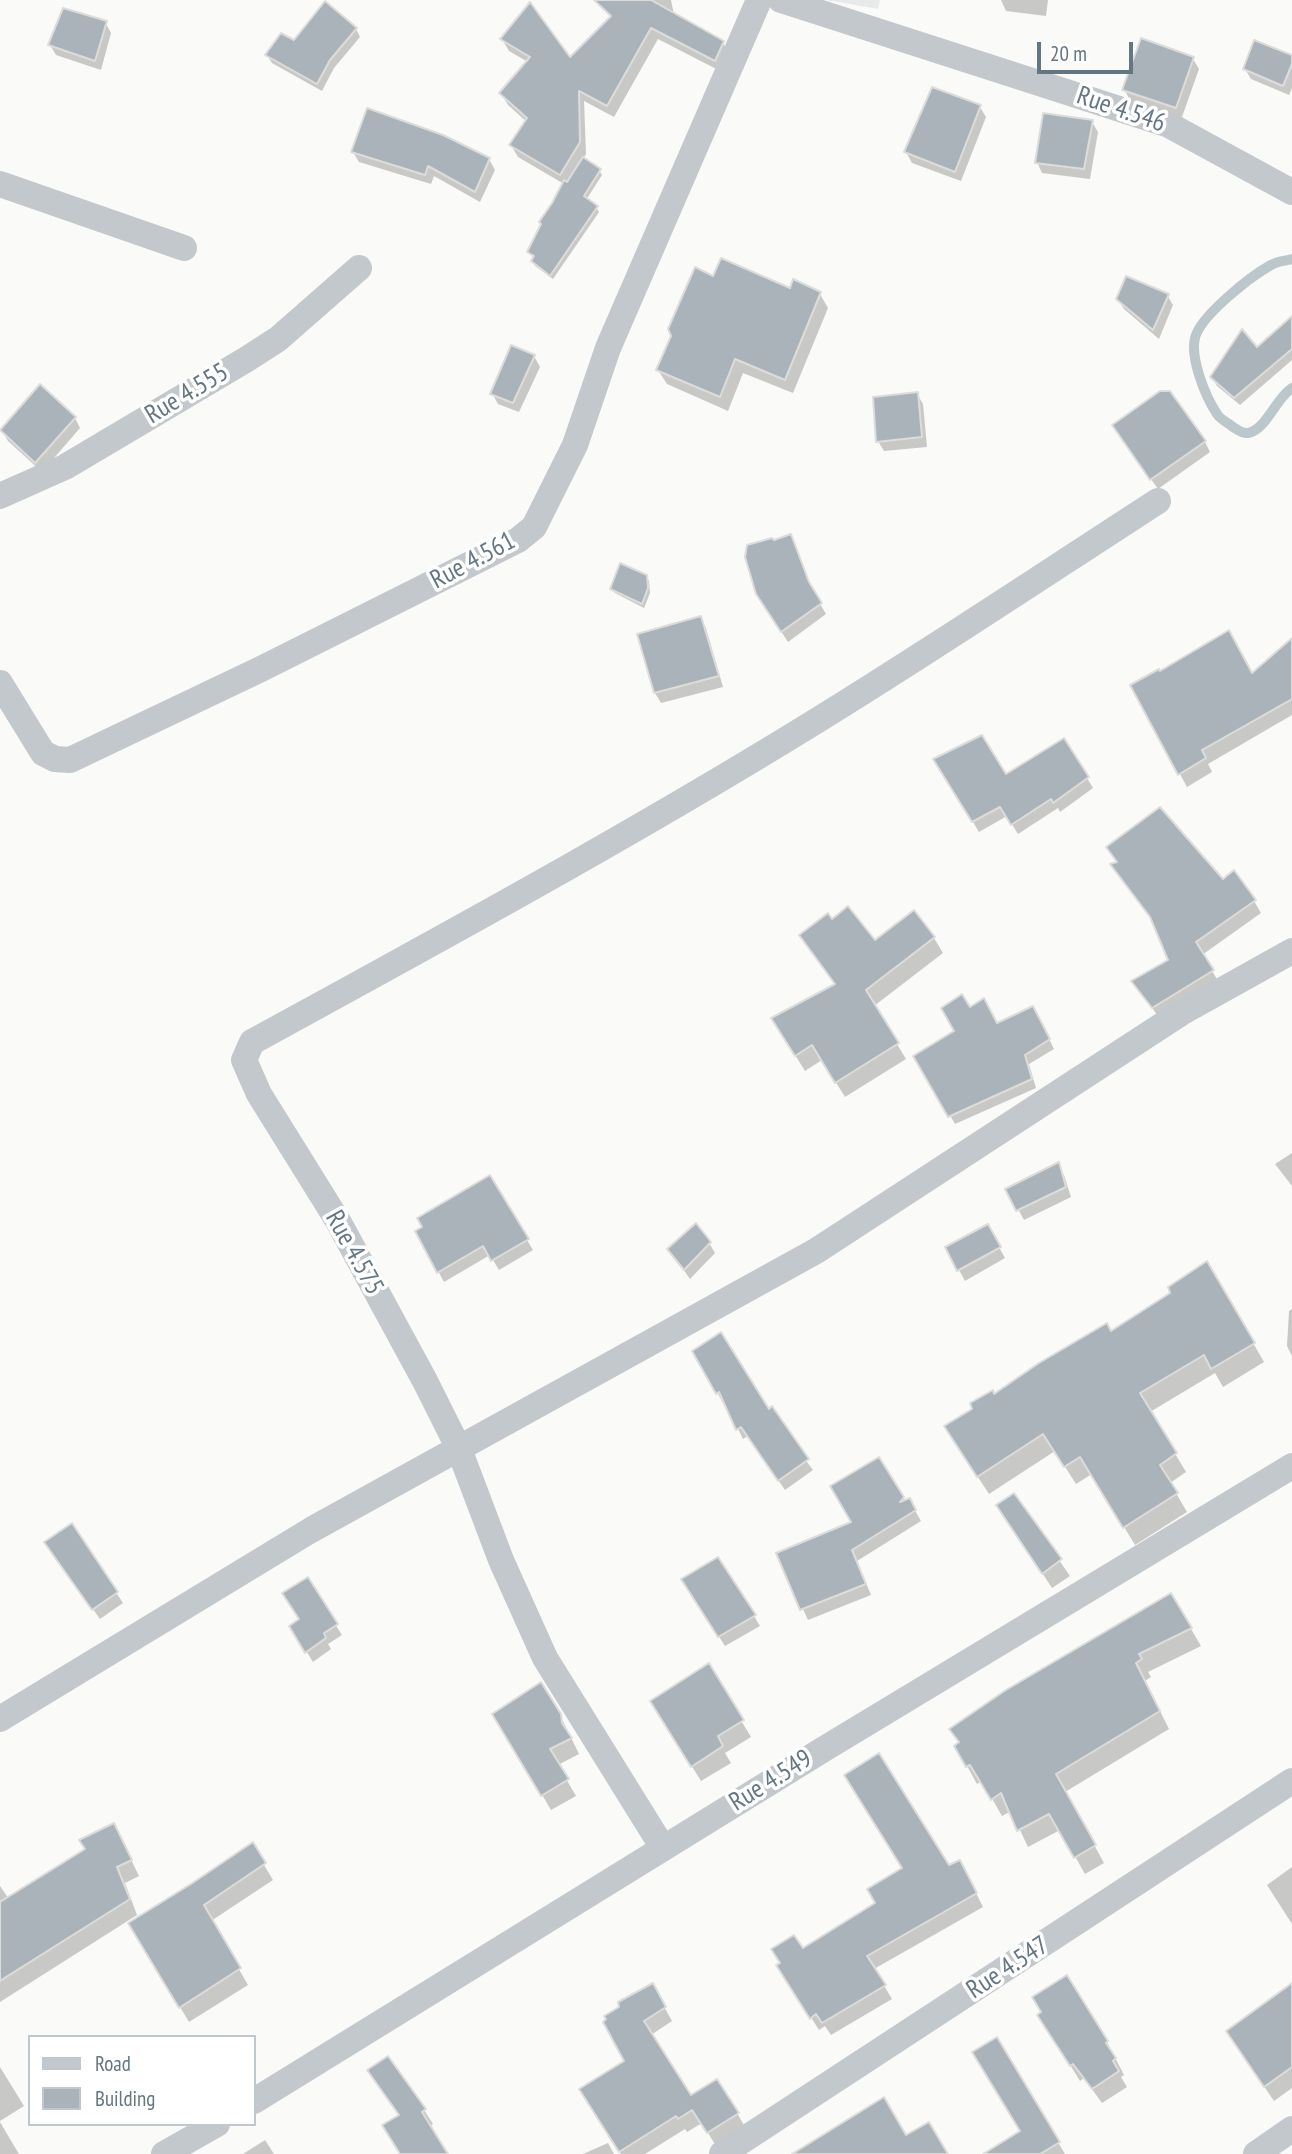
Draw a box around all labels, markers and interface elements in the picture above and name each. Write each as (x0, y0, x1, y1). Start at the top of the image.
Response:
scale bar (1040, 28, 1136, 72)
text: 20 m (1050, 40, 1087, 67)
street label: Rue 4.546 (1073, 80, 1169, 140)
street label: Rue 4.555 (140, 357, 234, 431)
street label: Rue 4.561 (425, 526, 521, 596)
street label: Rue 4.575 (318, 1205, 390, 1301)
street label: Rue 4.549 (724, 1744, 818, 1818)
street label: Rue 4.547 (961, 1930, 1055, 2006)
legend (28, 2035, 256, 2126)
text: Road (95, 2050, 131, 2077)
text: Building (95, 2085, 155, 2112)

